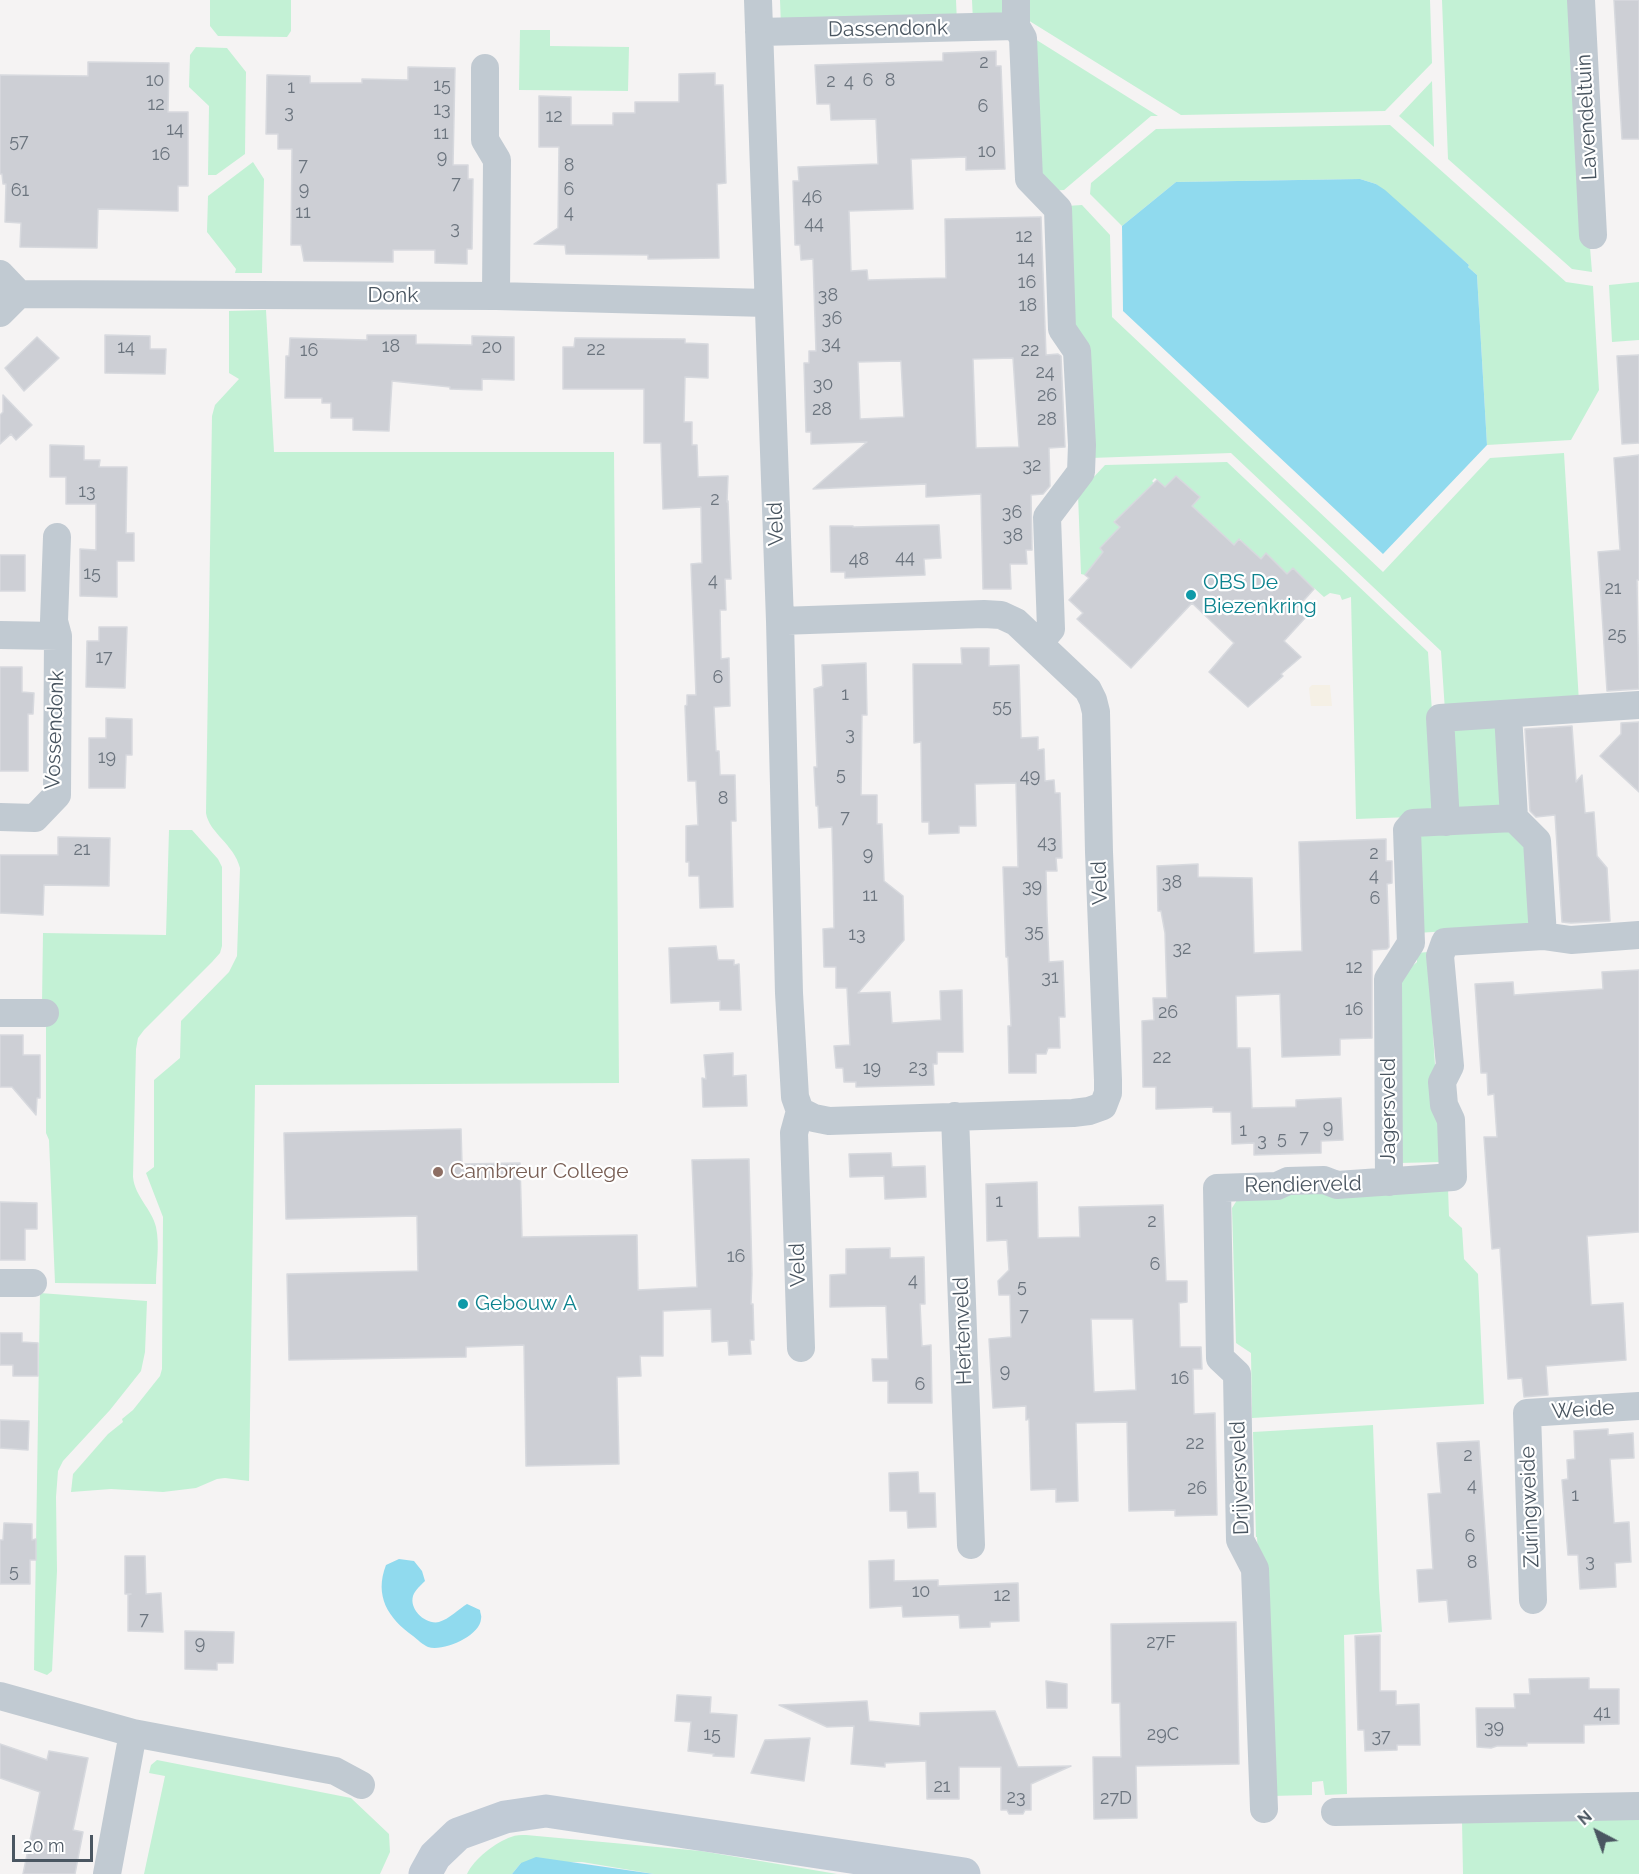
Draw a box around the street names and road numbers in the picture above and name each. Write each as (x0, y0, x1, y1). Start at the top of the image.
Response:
street label: Dassendonk (828, 15, 948, 43)
street label: Lavendeltuin (1571, 53, 1603, 181)
street label: Donk (368, 283, 418, 309)
street label: Veld (763, 502, 789, 546)
street label: Vossendonk (40, 670, 70, 790)
street label: Veld (1087, 861, 1113, 905)
street label: Jagersveld (1376, 1058, 1402, 1164)
street label: Rendierveld (1244, 1171, 1362, 1199)
street label: Veld (785, 1243, 811, 1287)
street label: Hertenveld (949, 1277, 977, 1385)
street label: Weide (1551, 1395, 1615, 1425)
street label: Drijversveld (1225, 1421, 1255, 1535)
street label: Zuringweide (1515, 1446, 1545, 1568)

